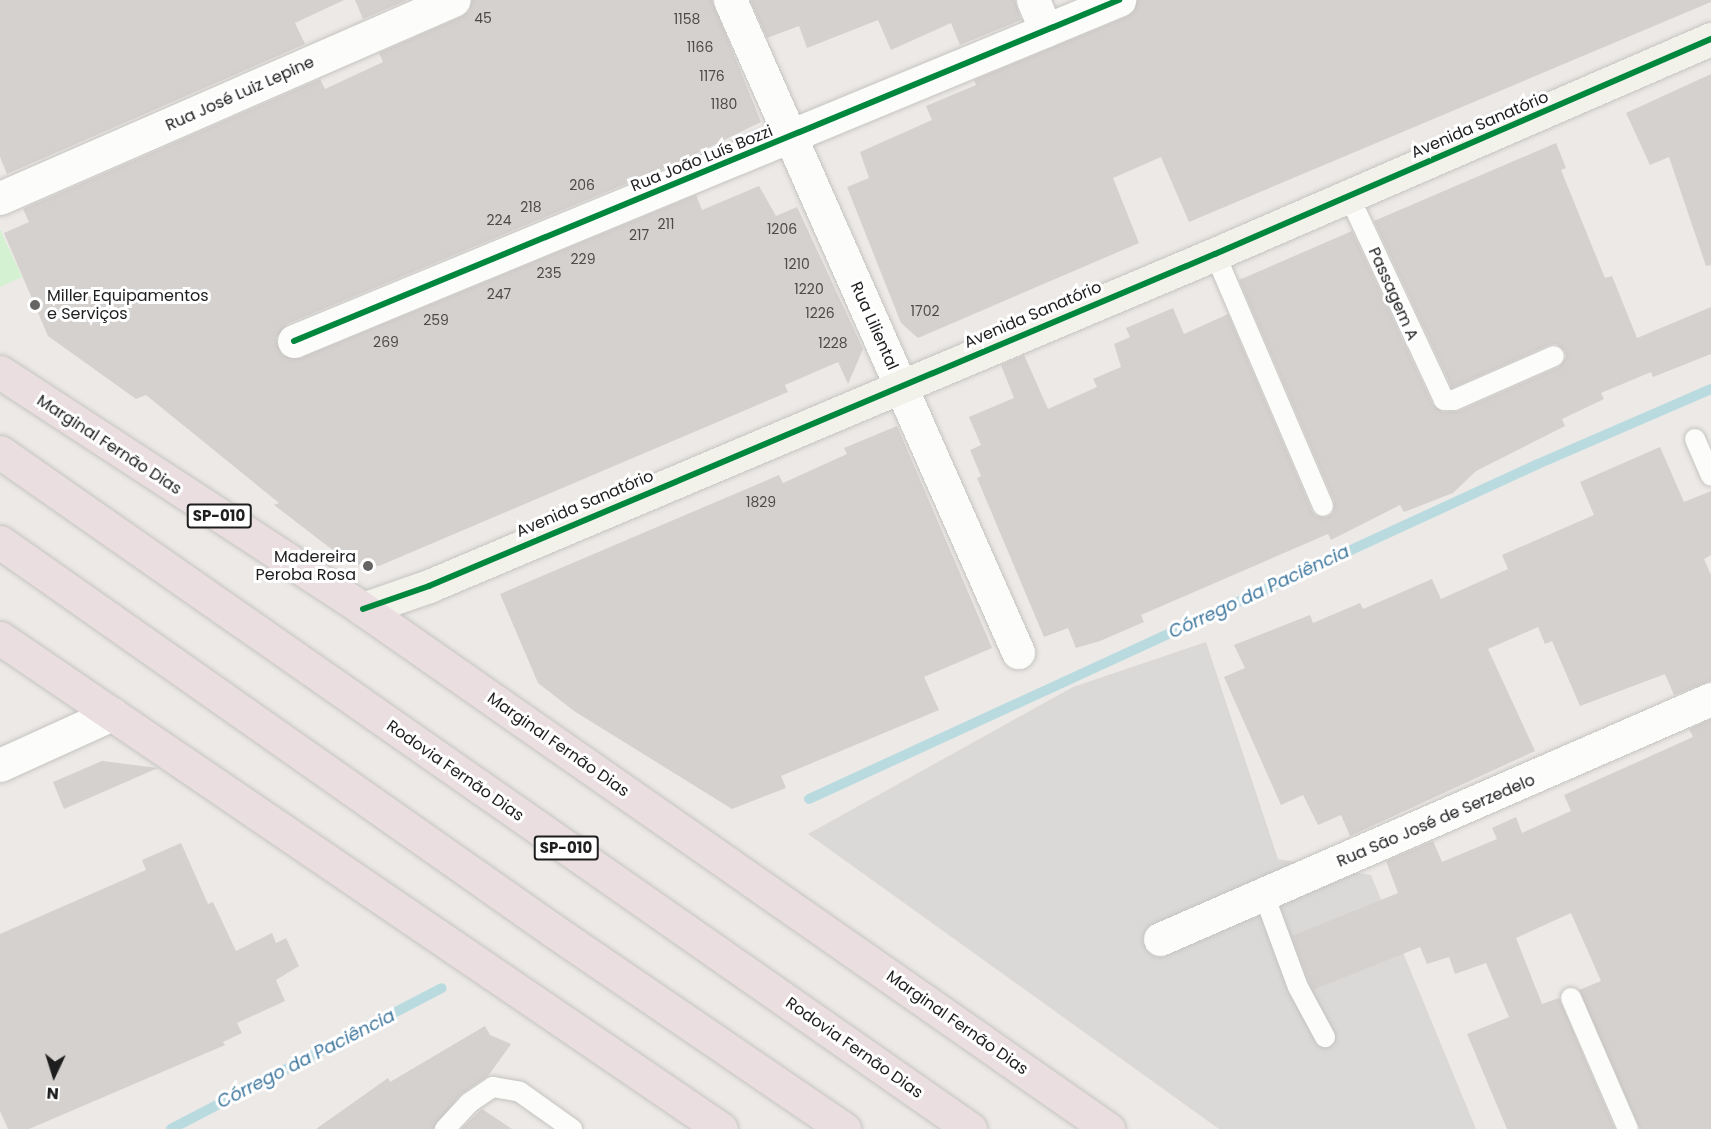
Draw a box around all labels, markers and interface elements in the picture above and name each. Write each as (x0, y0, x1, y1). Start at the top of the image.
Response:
house number: 45 (474, 10, 492, 26)
house number: 1158 (674, 11, 700, 27)
house number: 1166 (687, 39, 713, 55)
street label: Rua José Luiz Lepine (163, 53, 317, 135)
house number: 1176 (699, 68, 725, 84)
street label: Avenida Sanatório (1408, 87, 1552, 163)
house number: 1180 (711, 96, 737, 112)
street label: Rua João Luís Bozzi (628, 122, 776, 196)
house number: 206 (569, 177, 595, 193)
house number: 218 (520, 199, 542, 215)
house number: 224 (487, 212, 511, 228)
house number: 211 (657, 216, 675, 232)
house number: 1206 (767, 221, 797, 237)
house number: 217 (629, 227, 649, 243)
street label: Passagem A (1364, 244, 1422, 344)
house number: 229 (571, 251, 595, 267)
house number: 1210 (784, 256, 810, 272)
house number: 235 (536, 265, 562, 281)
street label: Avenida Sanatório (961, 277, 1105, 353)
street label: Rua Liliental (846, 279, 902, 373)
house number: 1220 (794, 281, 824, 297)
place label: Miller Equipamentos e Serviços (47, 286, 209, 324)
house number: 247 (487, 286, 511, 302)
marker: Miller Equipamentos e Serviços (28, 298, 42, 312)
house number: 1702 (911, 303, 939, 319)
house number: 1226 (805, 305, 835, 321)
house number: 259 (423, 312, 449, 328)
house number: 269 (373, 334, 399, 350)
house number: 1228 (818, 335, 848, 351)
street label: Marginal Fernão Dias (33, 391, 185, 499)
street label: Avenida Sanatório (513, 466, 657, 542)
house number: 1829 (746, 494, 776, 510)
road number: SP-010 (186, 504, 252, 528)
water label: Córrego da Paciência (1165, 541, 1353, 643)
place label: Madereira Peroba Rosa (256, 547, 356, 585)
marker: Madereira Peroba Rosa (361, 559, 375, 573)
street label: Marginal Fernão Dias (483, 689, 633, 801)
street label: Rodovia Fernão Dias (383, 716, 527, 826)
street label: Rua São José de Serzedelo (1334, 770, 1538, 872)
road number: SP-010 (533, 836, 599, 860)
street label: Marginal Fernão Dias (882, 967, 1032, 1079)
street label: Rodovia Fernão Dias (782, 993, 926, 1103)
water label: Córrego da Paciência (213, 1005, 399, 1113)
north arrow (24, 1045, 84, 1105)
text: N (46, 1082, 60, 1105)

